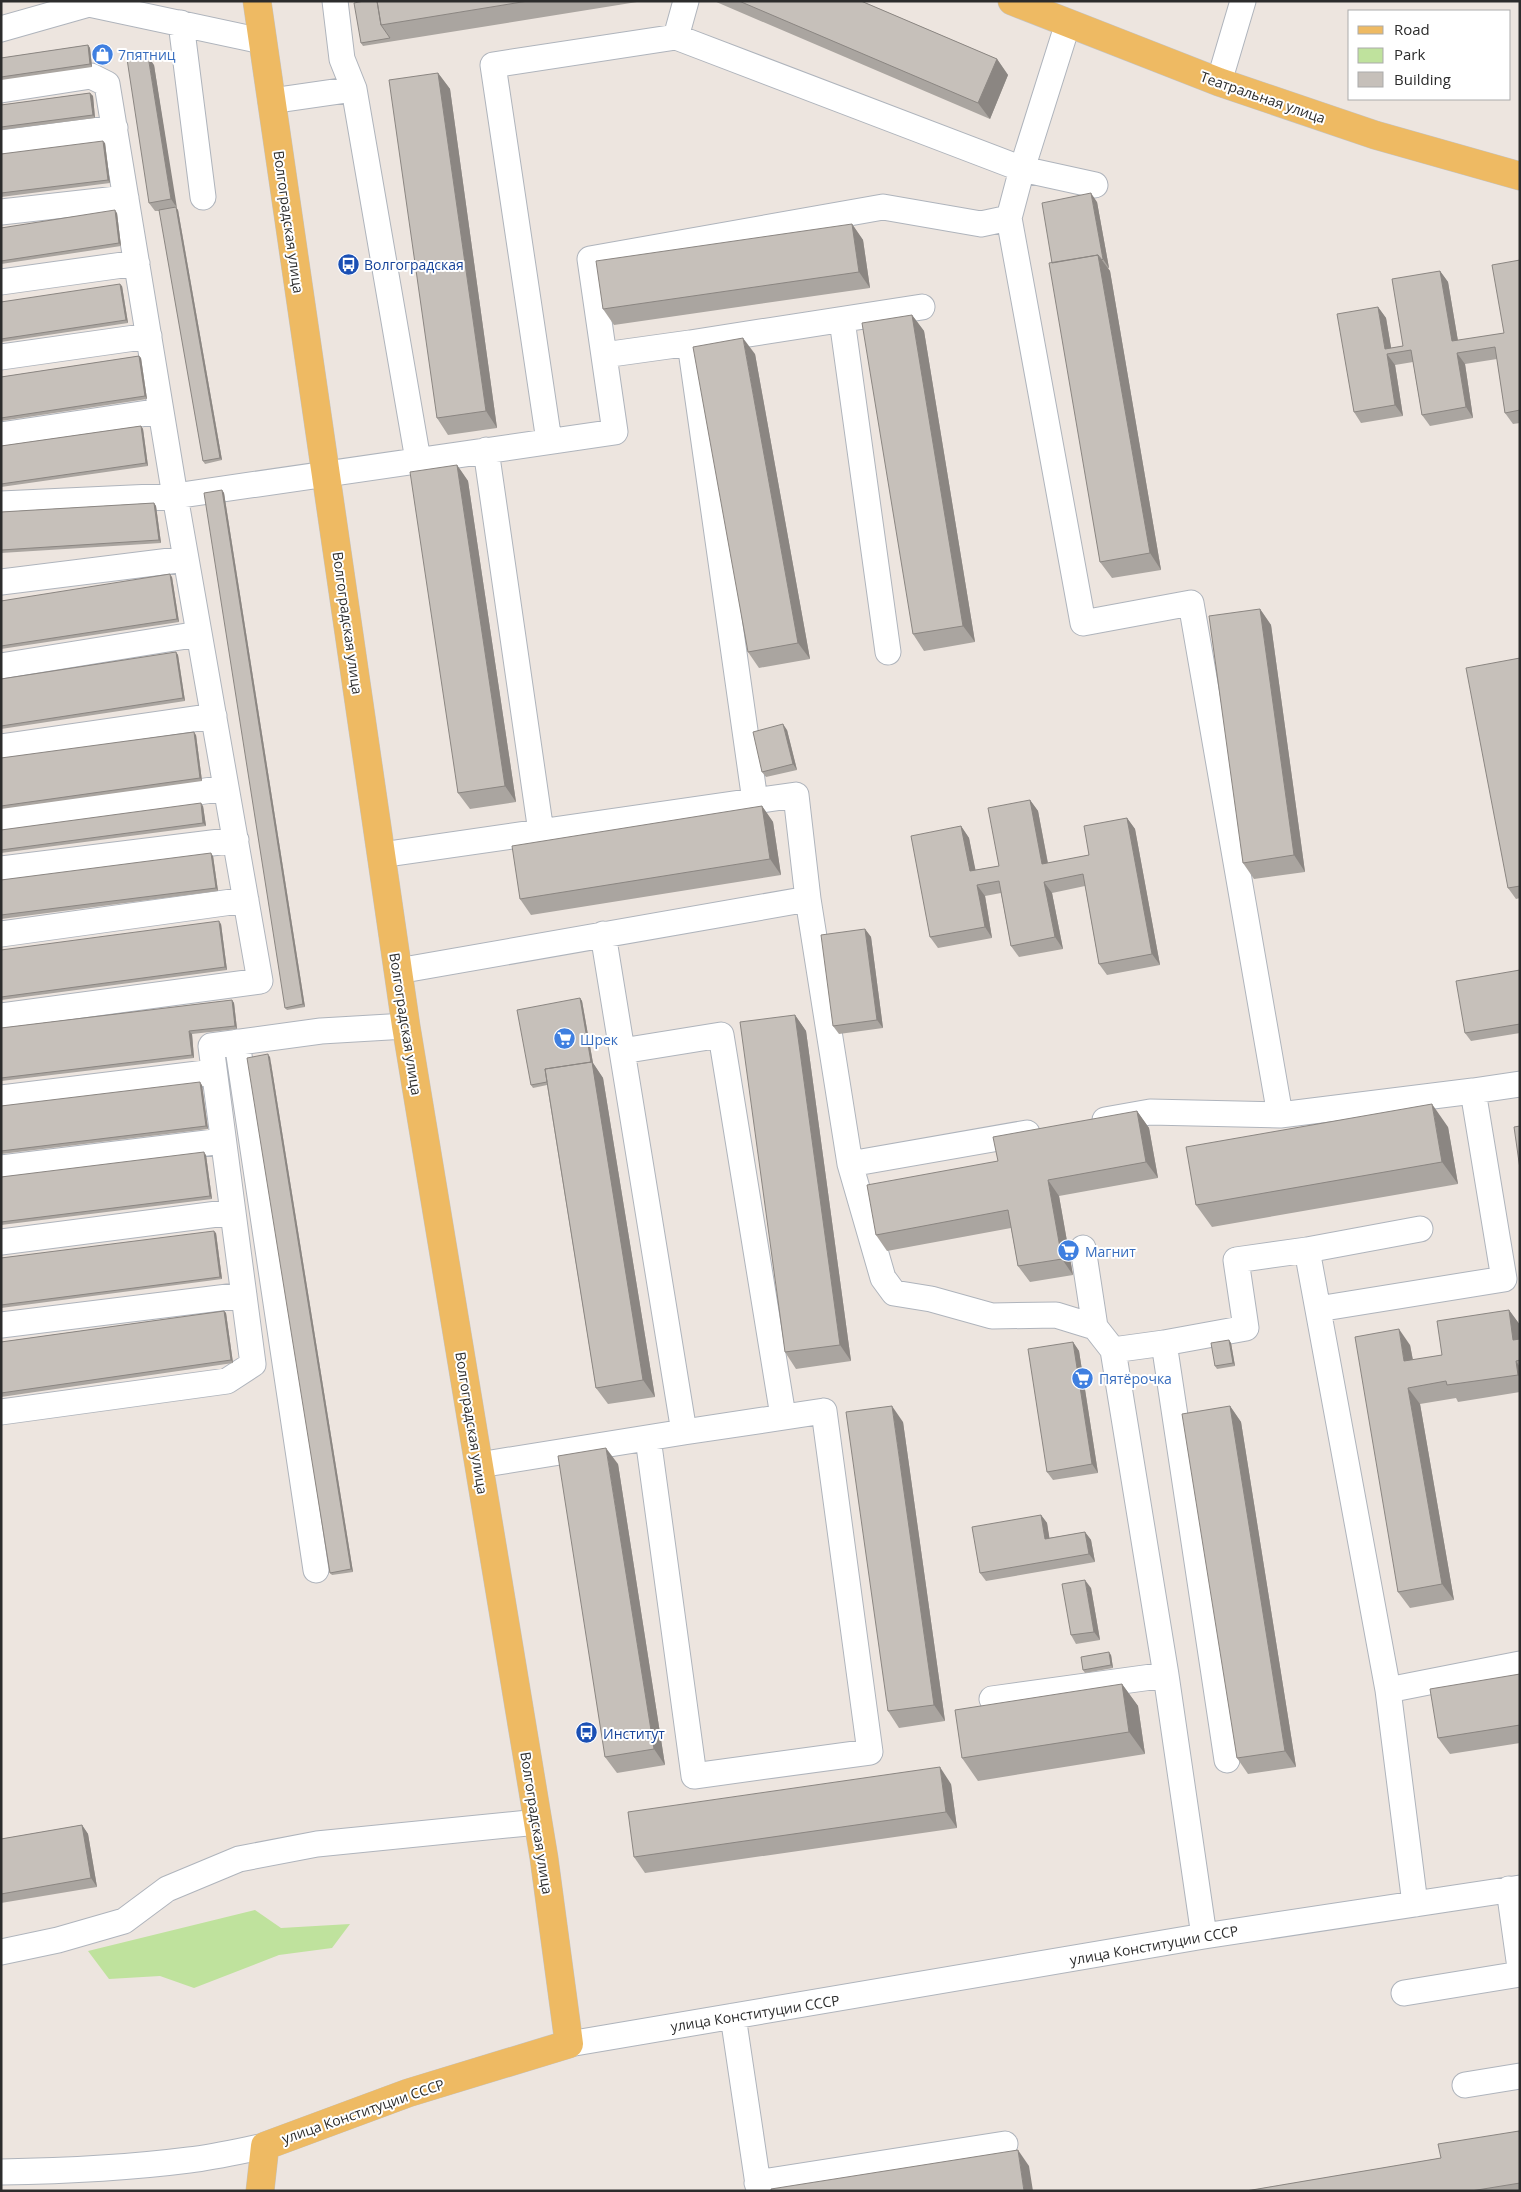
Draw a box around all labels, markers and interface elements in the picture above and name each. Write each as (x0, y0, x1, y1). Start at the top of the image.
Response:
legend (1348, 10, 1511, 100)
text: Road (1394, 19, 1430, 39)
shop icon: 7пятниц (90, 42, 114, 66)
text: Park (1394, 44, 1425, 64)
place label: 7пятниц (118, 45, 176, 64)
street label: Театральная улица (1198, 67, 1328, 127)
text: Building (1394, 69, 1451, 89)
street label: Волгоградская улица (270, 149, 308, 295)
bus stop icon: Волгоградская (336, 252, 360, 276)
place label: Волгоградская (364, 255, 464, 274)
street label: Волгоградская улица (329, 550, 367, 696)
street label: Волгоградская улица (385, 951, 427, 1097)
supermarket icon: Шрек (552, 1027, 576, 1051)
place label: Шрек (580, 1030, 619, 1049)
supermarket icon: Магнит (1057, 1239, 1081, 1263)
place label: Магнит (1085, 1242, 1136, 1261)
street label: Волгоградская улица (451, 1350, 493, 1496)
supermarket icon: Пятёрочка (1071, 1366, 1095, 1390)
place label: Пятёрочка (1099, 1369, 1172, 1388)
bus stop icon: Институт (575, 1721, 599, 1745)
place label: Институт (603, 1724, 665, 1743)
street label: Волгоградская улица (516, 1750, 558, 1896)
street label: улица Конституции СССР (1068, 1921, 1240, 1969)
street label: улица Конституции СССР (669, 1990, 841, 2036)
street label: улица Конституции СССР (279, 2074, 447, 2148)

